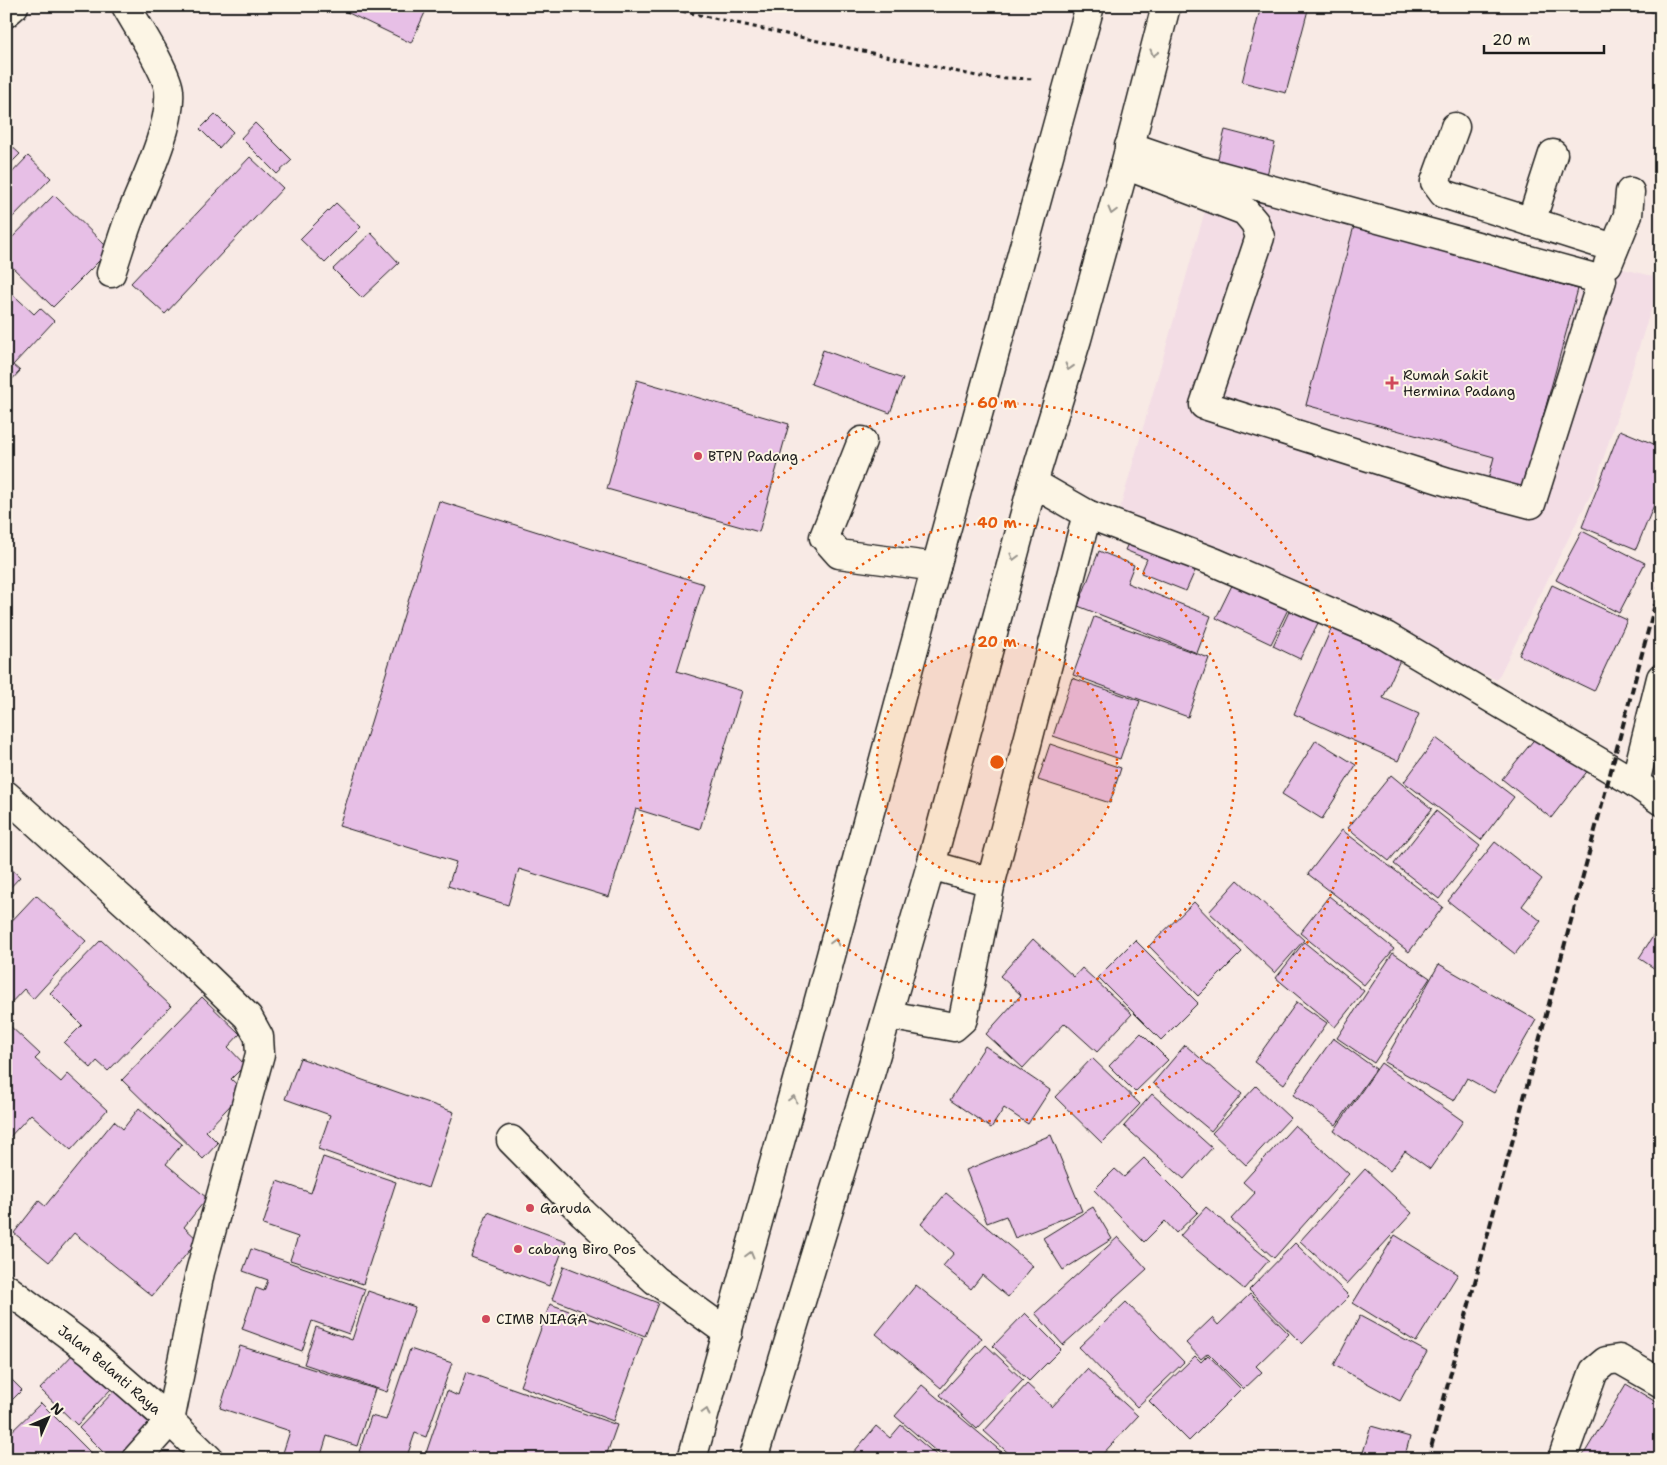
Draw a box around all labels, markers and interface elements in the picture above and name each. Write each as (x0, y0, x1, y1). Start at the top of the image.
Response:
scale bar (1484, 22, 1604, 54)
text: 20 m (1492, 30, 1531, 50)
one-way arrow (1149, 49, 1159, 57)
one-way arrow (1108, 206, 1118, 214)
one-way arrow (1064, 362, 1074, 371)
place label: Rumah Sakit Hermina Padang (1403, 366, 1515, 400)
marker: Rumah Sakit Hermina Padang (1385, 376, 1399, 390)
text: 60 m (977, 393, 1017, 413)
place label: BTPN Padang (708, 447, 798, 465)
marker: BTPN Padang (692, 450, 704, 462)
text: 40 m (977, 513, 1017, 533)
one-way arrow (1009, 552, 1019, 560)
text: 20 m (977, 632, 1017, 652)
centre of rings (988, 753, 1006, 771)
one-way arrow (829, 937, 840, 946)
one-way arrow (787, 1095, 797, 1103)
place label: Garuda (540, 1199, 591, 1217)
marker: Garuda (524, 1202, 536, 1214)
place label: cabang Biro Pos (528, 1240, 636, 1258)
marker: cabang Biro Pos (512, 1243, 524, 1255)
one-way arrow (744, 1252, 754, 1260)
place label: CIMB NIAGA (496, 1310, 587, 1328)
marker: CIMB NIAGA (480, 1313, 492, 1325)
street label: Jalan Belanti Raya (54, 1321, 165, 1418)
north arrow (22, 1392, 72, 1442)
text: N (47, 1399, 67, 1419)
one-way arrow (700, 1408, 710, 1416)

